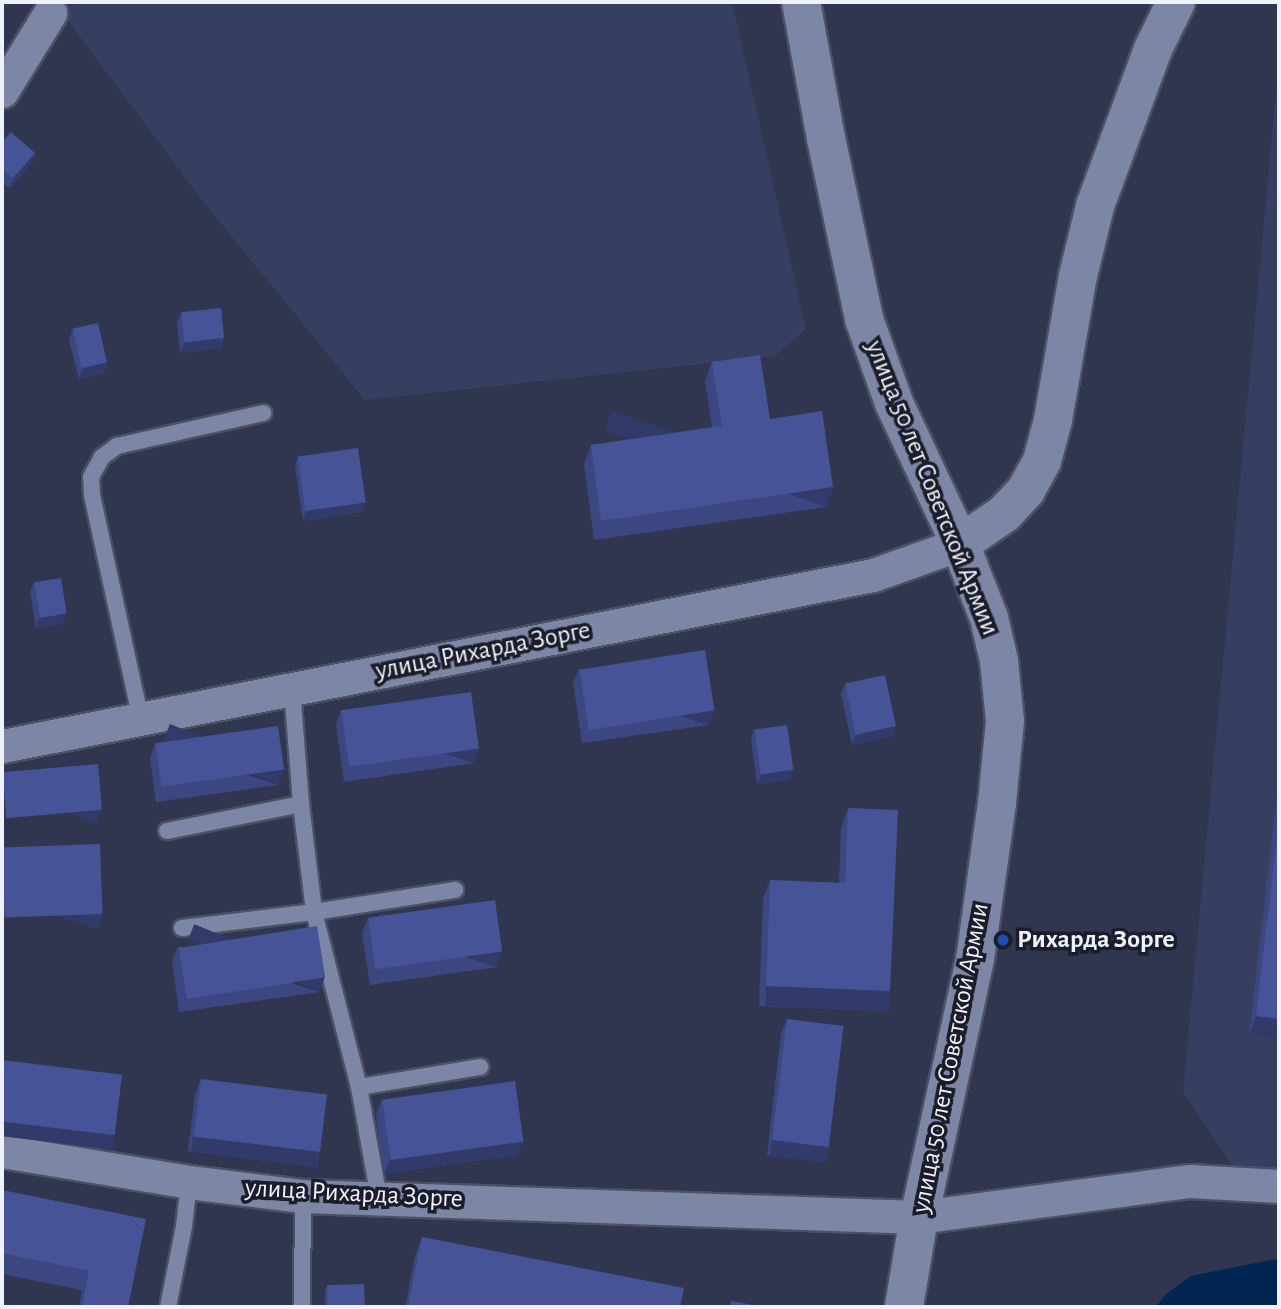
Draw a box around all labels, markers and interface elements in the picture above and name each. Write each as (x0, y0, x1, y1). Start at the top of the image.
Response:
street label: улица 50 лет Советской Армии (858, 336, 1006, 640)
street label: улица Рихарда Зорге (373, 615, 593, 687)
street label: улица 50 лет Советской Армии (906, 900, 996, 1216)
place label: Рихарда Зорге (1017, 924, 1175, 956)
marker: Рихарда Зорге (995, 932, 1011, 948)
street label: улица Рихарда Зорге (244, 1173, 464, 1215)

